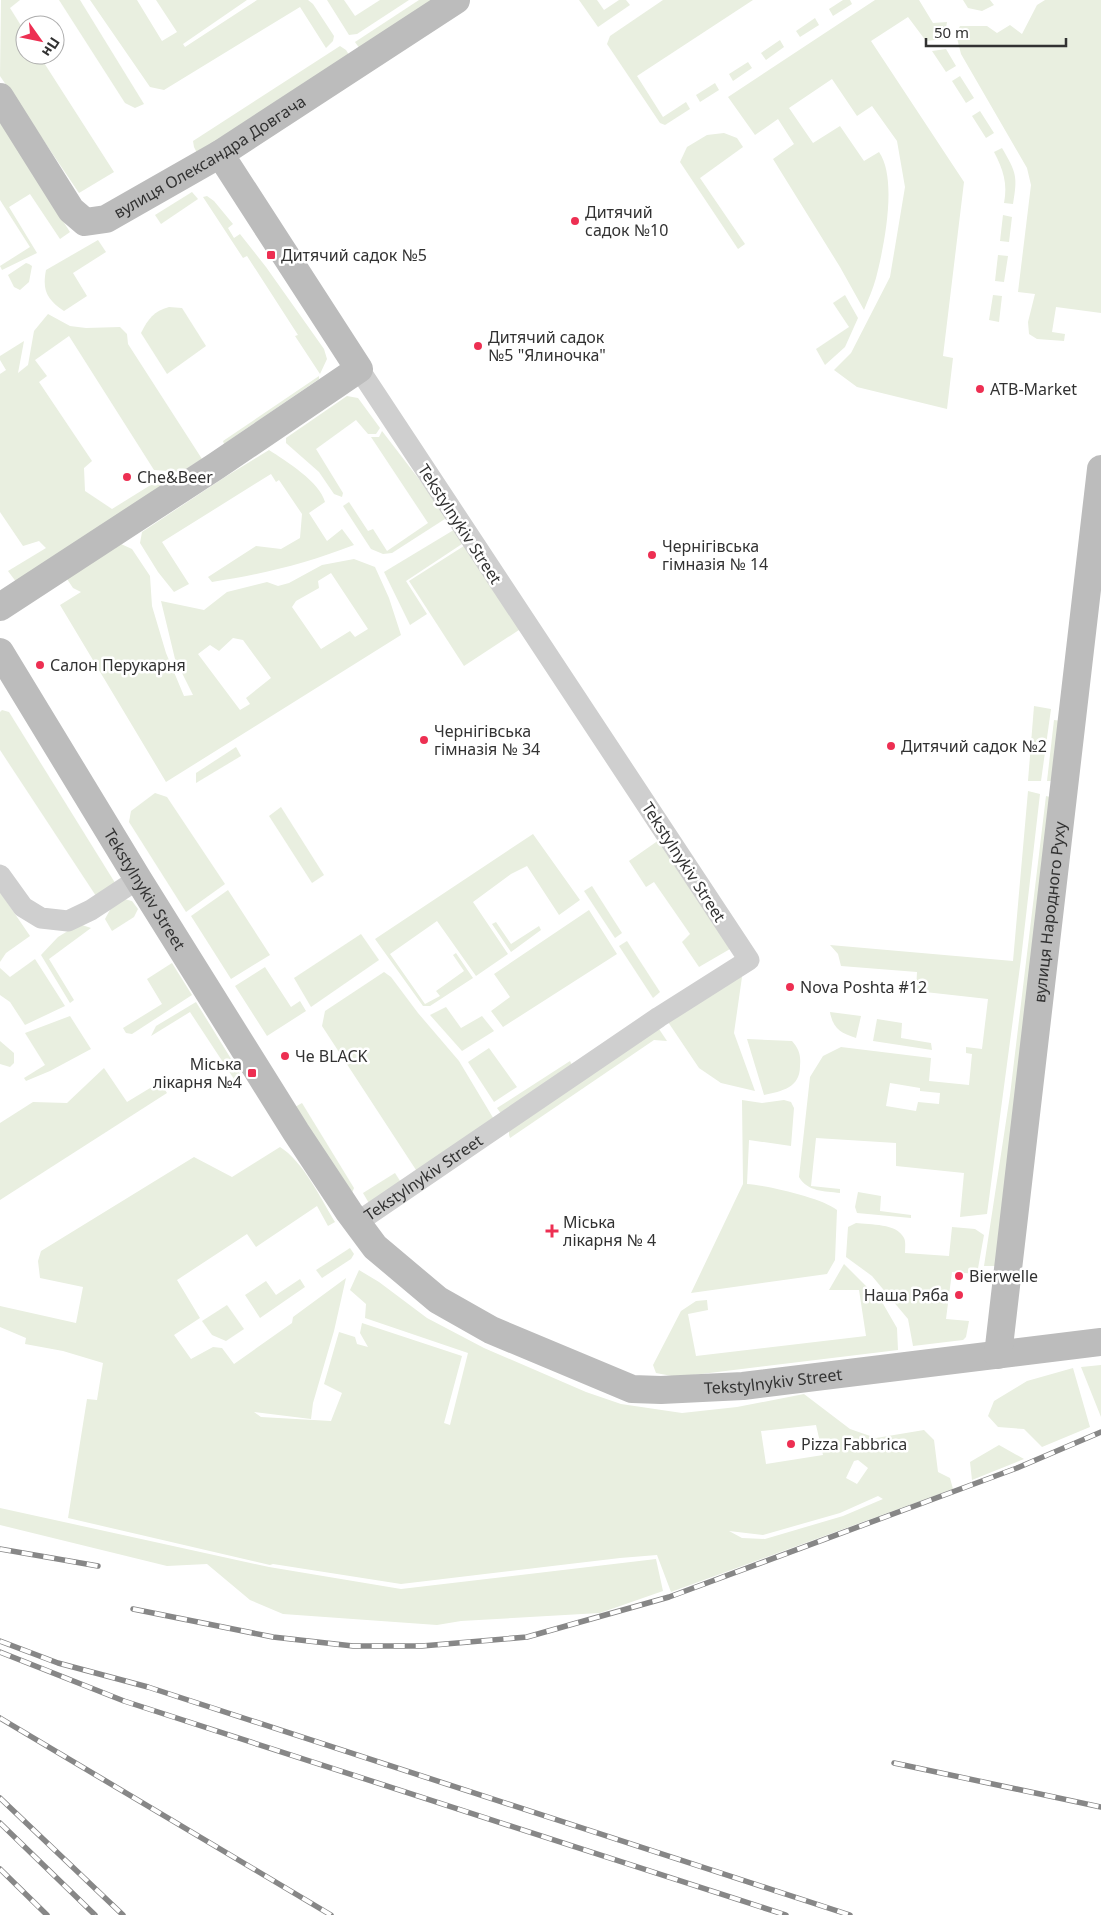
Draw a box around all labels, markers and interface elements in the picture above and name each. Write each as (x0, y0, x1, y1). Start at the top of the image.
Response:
north arrow (15, 15, 65, 65)
scale bar (926, 15, 1066, 47)
text: 50 m (934, 22, 969, 42)
text: Пн (38, 34, 65, 61)
street label: вулиця Олександра Довгача (110, 90, 310, 223)
place label: Дитячий садок №10 (585, 201, 668, 241)
marker: Дитячий садок №10 (569, 215, 581, 227)
place label: Дитячий садок №5 (281, 244, 427, 266)
marker: Дитячий садок №5 (265, 249, 277, 261)
place label: Дитячий садок №5 "Ялиночка" (488, 326, 606, 366)
marker: Дитячий садок №5 "Ялиночка" (472, 340, 484, 352)
place label: ATB-Market (990, 378, 1077, 400)
marker: ATB-Market (974, 383, 986, 395)
street label: Tekstylnykiv Street (413, 460, 507, 588)
place label: Che&Beer (137, 466, 213, 488)
marker: Che&Beer (121, 471, 133, 483)
place label: Чернігівська гімназія № 14 (662, 535, 768, 575)
marker: Чернігівська гімназія № 14 (646, 549, 658, 561)
place label: Салон Перукарня (50, 654, 186, 676)
marker: Салон Перукарня (34, 659, 46, 671)
place label: Чернігівська гімназія № 34 (434, 720, 540, 760)
marker: Чернігівська гімназія № 34 (418, 734, 430, 746)
place label: Дитячий садок №2 (901, 735, 1047, 757)
marker: Дитячий садок №2 (885, 740, 897, 752)
street label: Tekstylnykiv Street (637, 798, 731, 926)
street label: вулиця Народного Руху (1028, 819, 1071, 1004)
street label: Tekstylnykiv Street (99, 824, 191, 954)
place label: Nova Poshta #12 (800, 976, 927, 998)
marker: Nova Poshta #12 (784, 981, 796, 993)
place label: Че BLACK (295, 1045, 368, 1067)
marker: Че BLACK (279, 1050, 291, 1062)
place label: Міська лікарня №4 (153, 1053, 242, 1093)
marker: Міська лікарня №4 (246, 1067, 258, 1079)
street label: Tekstylnykiv Street (360, 1129, 487, 1226)
place label: Міська лікарня № 4 (563, 1211, 656, 1251)
marker: Міська лікарня № 4 (545, 1224, 559, 1238)
place label: Bierwelle (969, 1265, 1038, 1287)
marker: Bierwelle (953, 1270, 965, 1282)
place label: Наша Ряба (864, 1284, 949, 1306)
marker: Наша Ряба (953, 1289, 965, 1301)
street label: Tekstylnykiv Street (703, 1363, 844, 1399)
place label: Pizza Fabbrica (801, 1433, 907, 1455)
marker: Pizza Fabbrica (785, 1438, 797, 1450)

